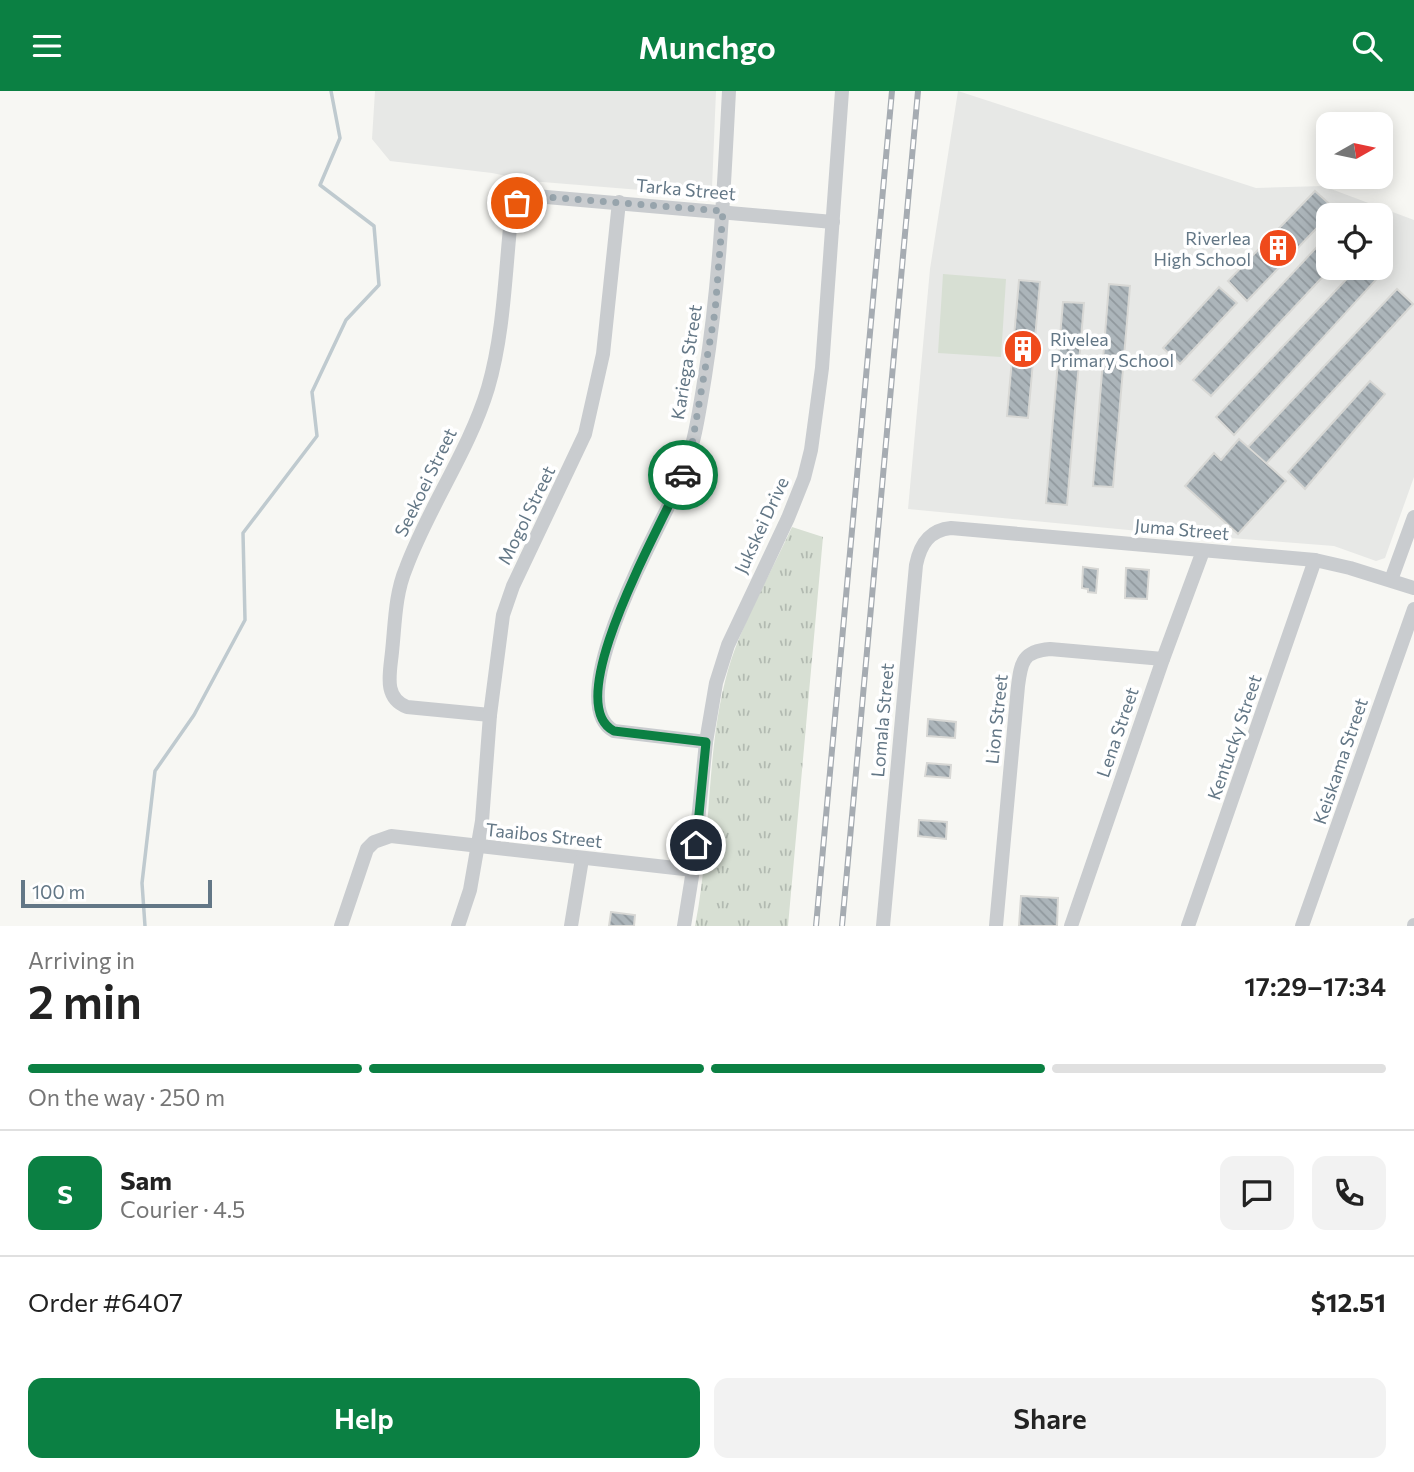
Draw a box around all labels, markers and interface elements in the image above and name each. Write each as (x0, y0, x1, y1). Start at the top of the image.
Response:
text: Munchgo (638, 26, 776, 66)
icon: menu (28, 27, 66, 65)
icon: search (1348, 27, 1386, 65)
north arrow (1316, 112, 1393, 189)
map controls (1316, 112, 1393, 280)
pin (487, 173, 547, 233)
street label: Tarka Street (635, 174, 737, 204)
icon: bag (498, 184, 536, 222)
button: locate (1316, 203, 1393, 280)
place label: Riverlea High School (1154, 227, 1251, 270)
building icon: Riverlea High School (1257, 227, 1299, 269)
street label: Kariega Street (666, 303, 706, 421)
building icon: Rivelea Primary School (1002, 328, 1044, 370)
place label: Rivelea Primary School (1050, 328, 1174, 371)
street label: Seekoei Street (389, 424, 461, 540)
courier (648, 440, 718, 510)
icon: car (664, 456, 702, 494)
street label: Mogol Street (493, 462, 559, 568)
street label: Jukskei Drive (729, 473, 793, 577)
street label: Juma Street (1134, 514, 1230, 544)
street label: Lomala Street (866, 662, 898, 778)
street label: Kentucky Street (1202, 671, 1266, 803)
street label: Lion Street (980, 673, 1012, 765)
street label: Lena Street (1091, 684, 1143, 780)
street label: Keiskama Street (1308, 695, 1372, 827)
pin (666, 815, 726, 875)
street label: Taaibos Street (485, 818, 603, 852)
icon: home (677, 826, 715, 864)
scale bar (21, 877, 212, 909)
text: 100 m (32, 880, 85, 903)
text: Arriving in (28, 946, 135, 974)
text: 17:29–17:34 (1244, 970, 1386, 1001)
text: 2 min (28, 972, 142, 1028)
text: On the way · 250 m (28, 1083, 225, 1111)
button: chat (1220, 1156, 1294, 1230)
button: phone (1312, 1156, 1386, 1230)
text: Sam (120, 1164, 172, 1195)
text: S (57, 1178, 73, 1209)
text: Courier · 4.5 (120, 1195, 245, 1223)
text: Order #6407 (28, 1286, 183, 1317)
text: $12.51 (1311, 1286, 1386, 1317)
button: Help (28, 1378, 700, 1458)
button: Share (714, 1378, 1386, 1458)

